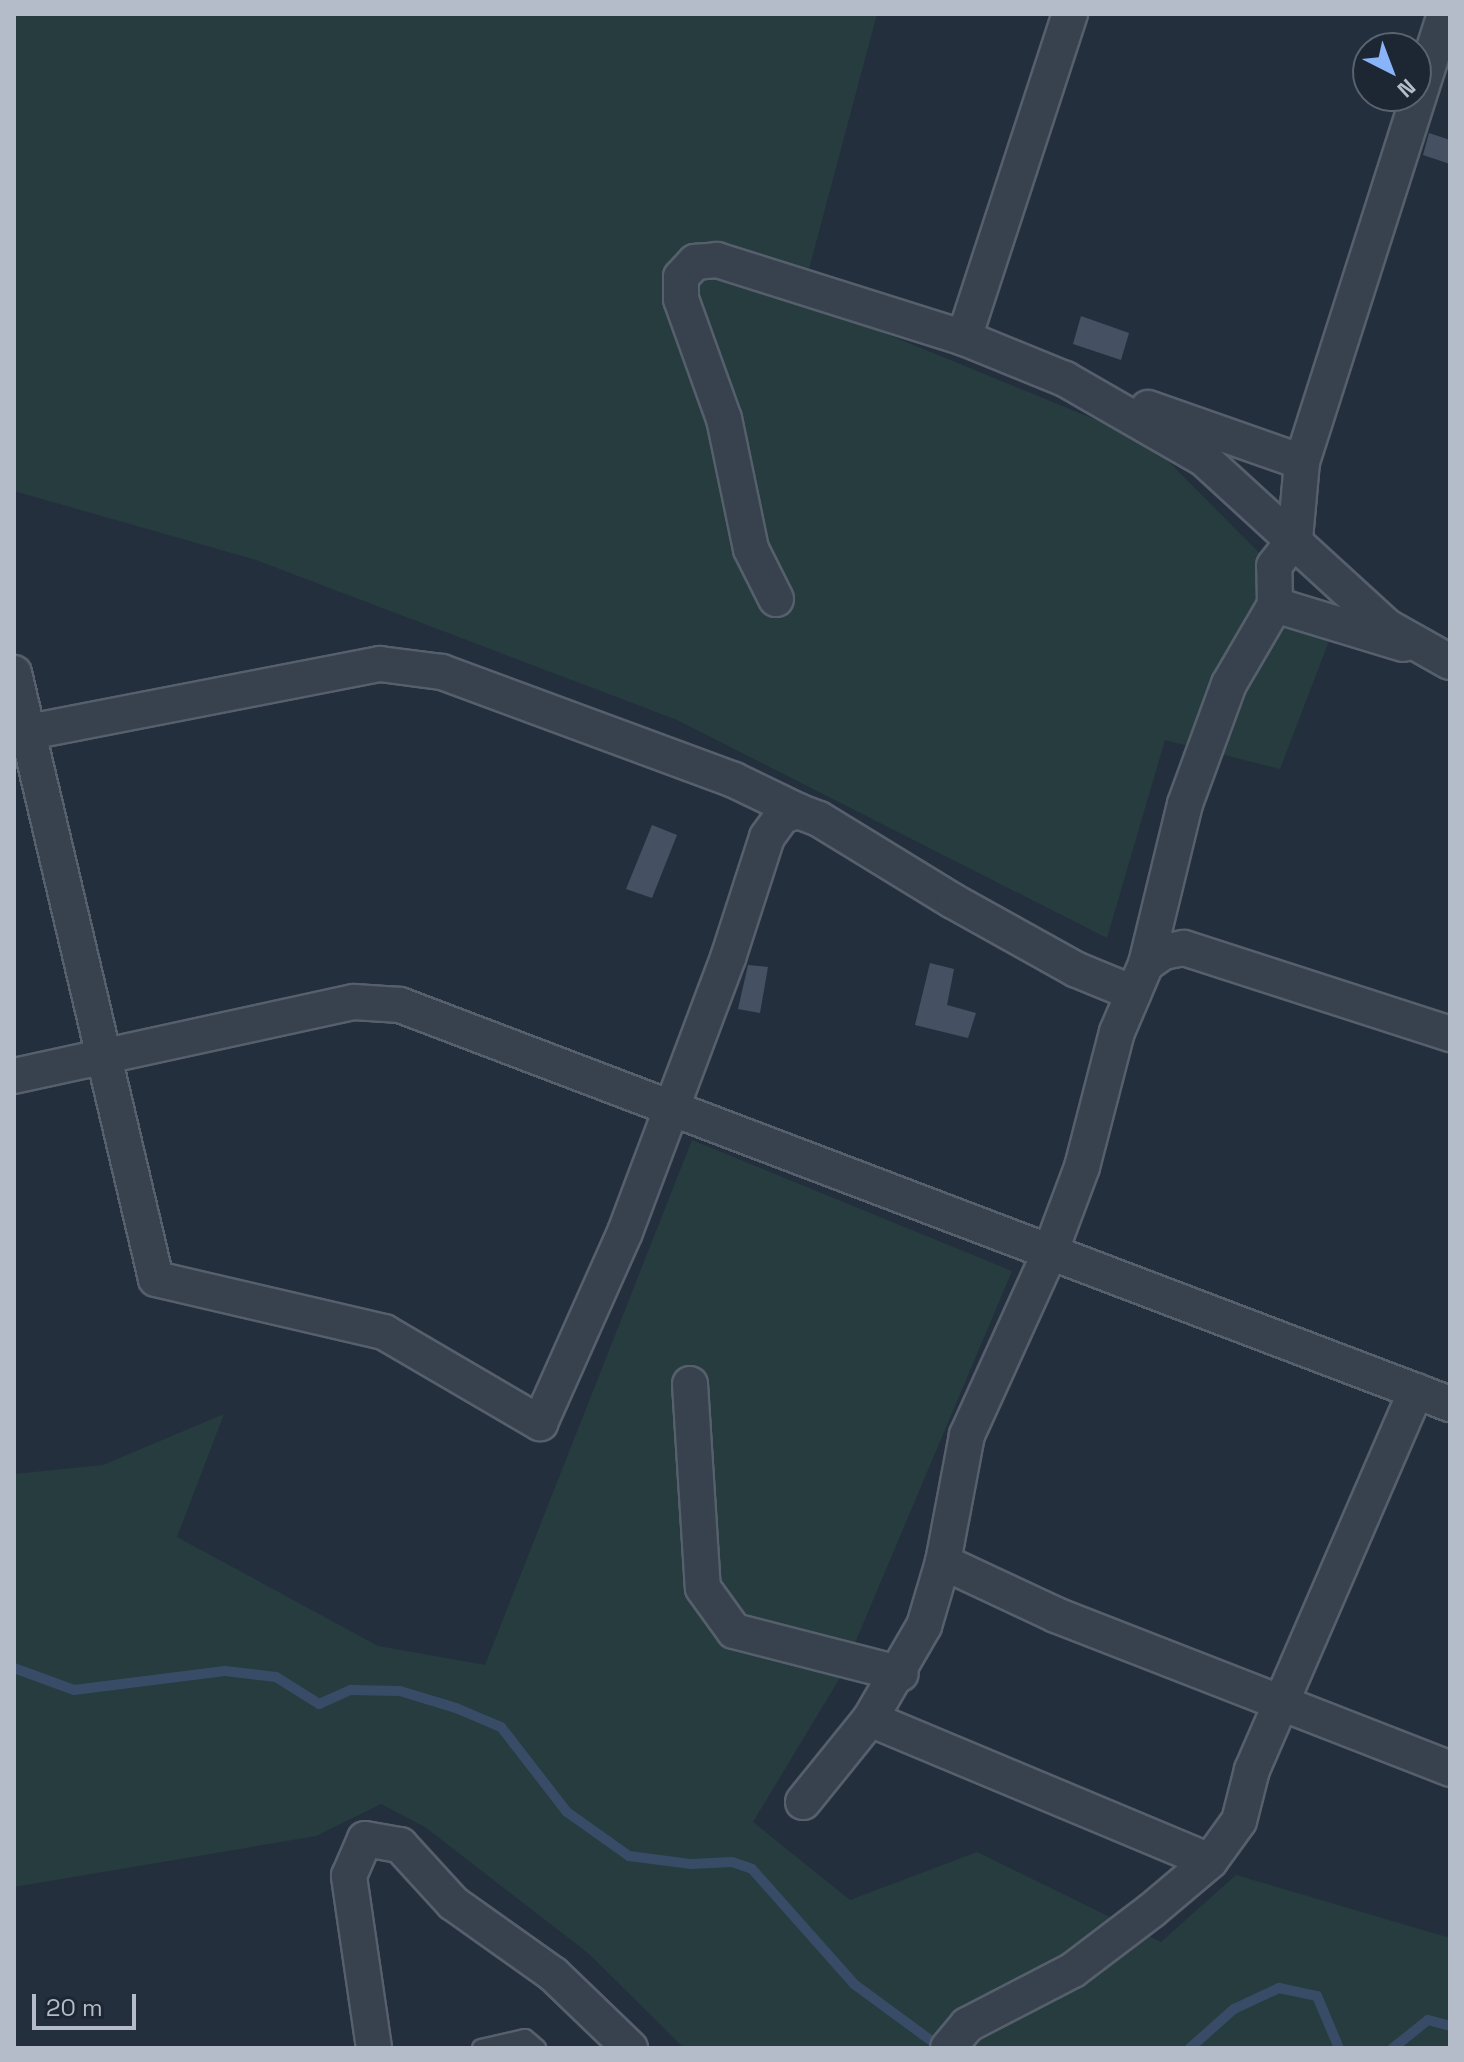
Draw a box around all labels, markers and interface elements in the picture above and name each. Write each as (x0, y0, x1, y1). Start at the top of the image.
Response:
north arrow (1352, 32, 1432, 112)
text: N (1392, 73, 1422, 104)
scale bar (36, 1978, 140, 2028)
text: 20 m (46, 1992, 103, 2023)

